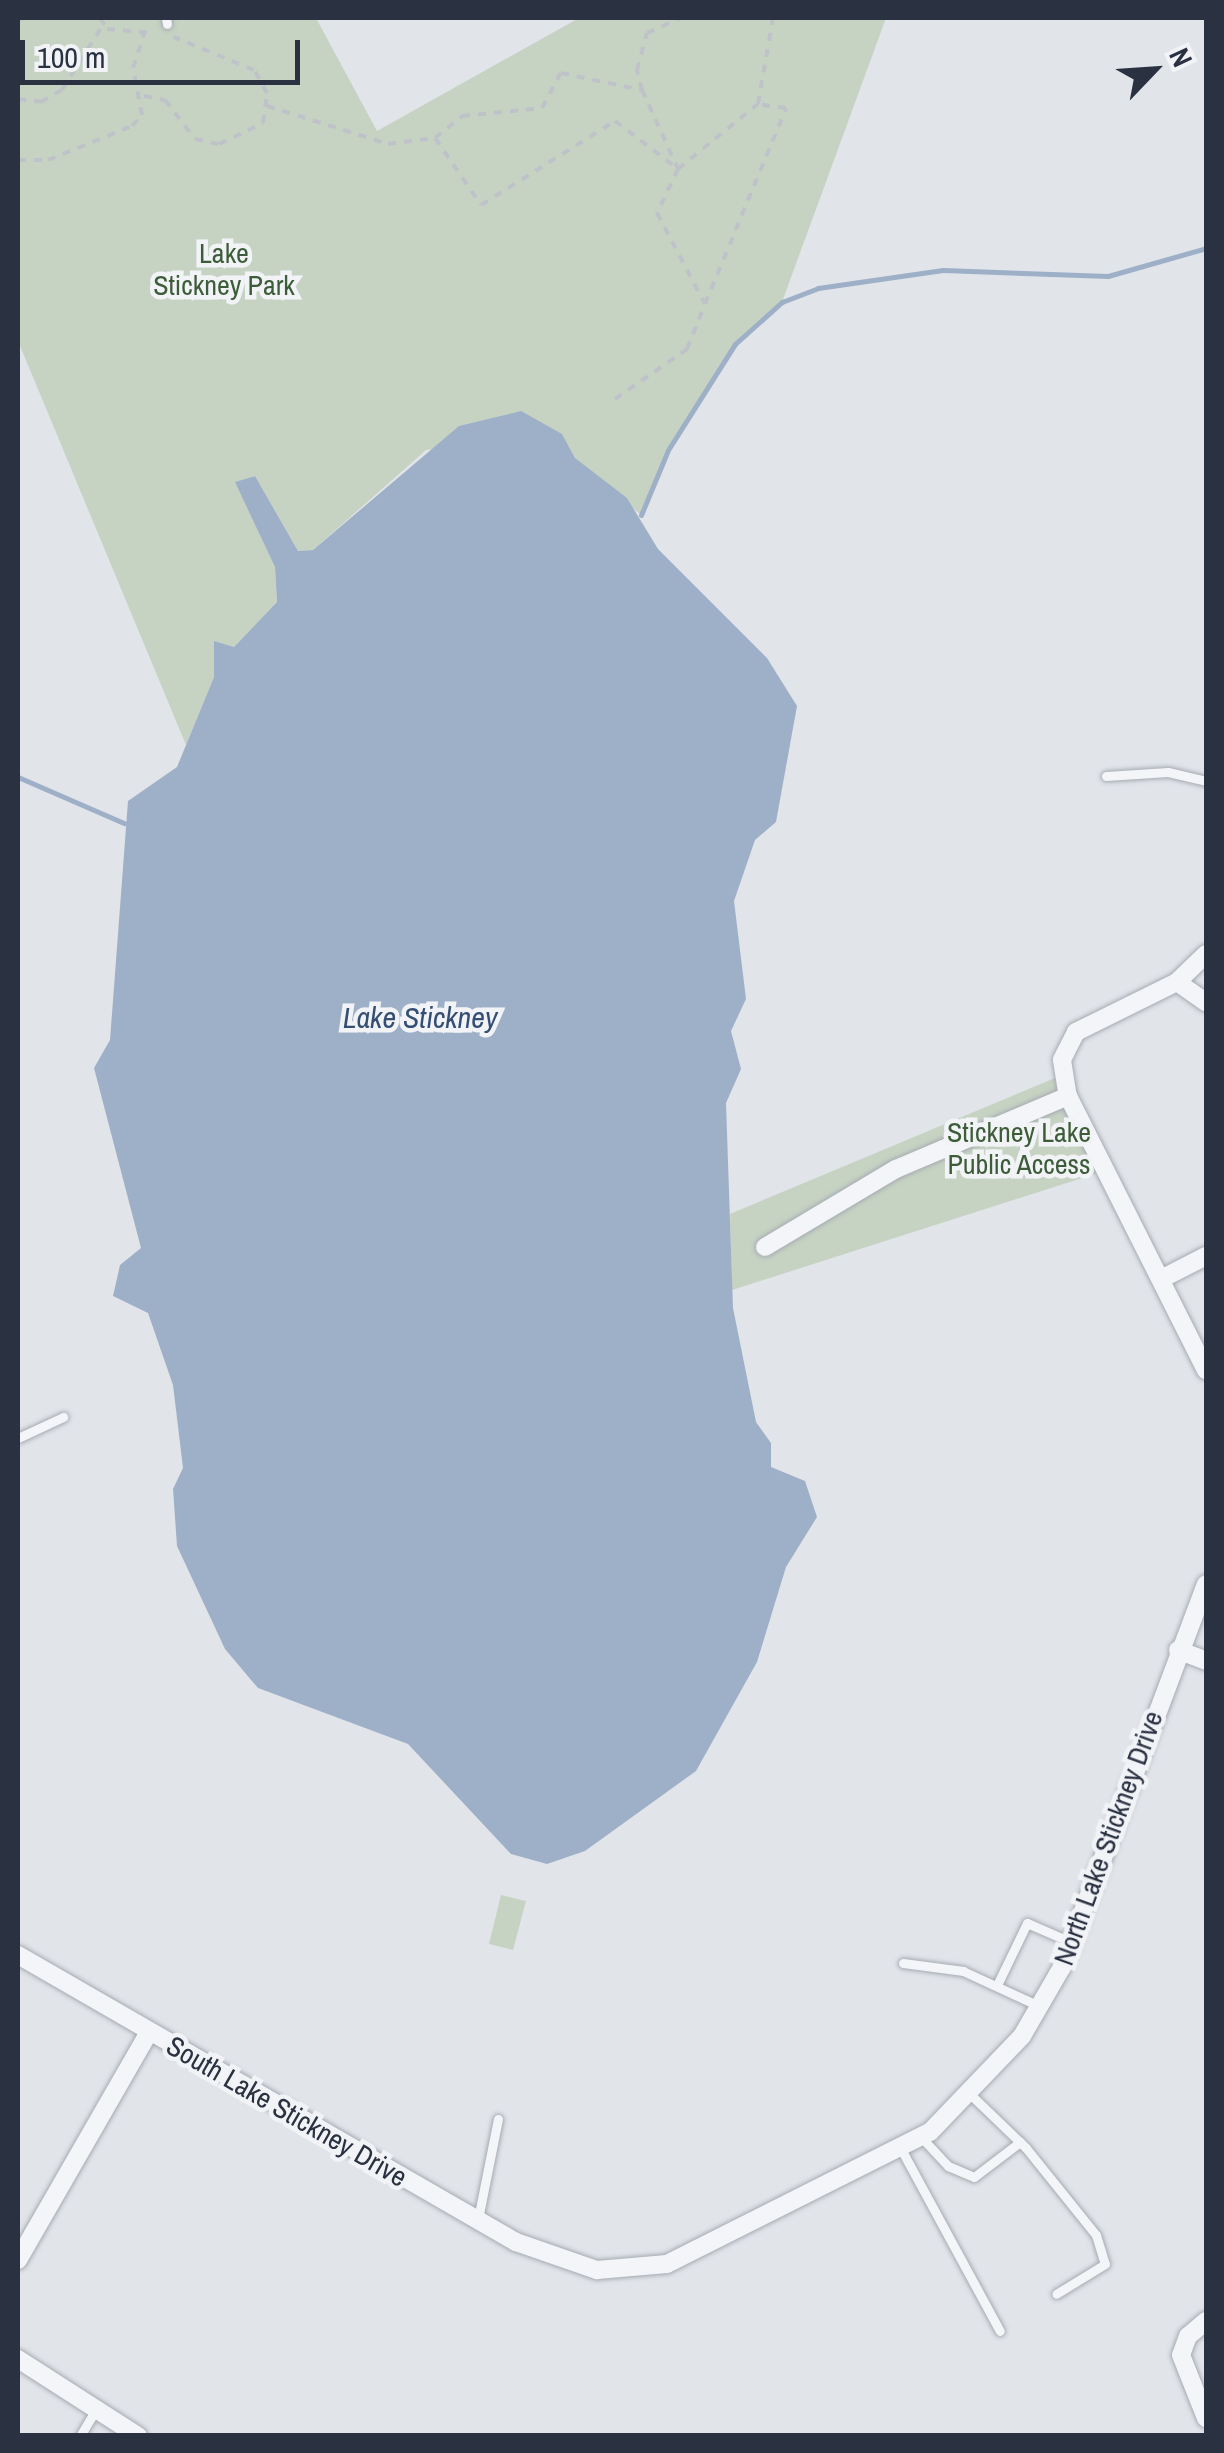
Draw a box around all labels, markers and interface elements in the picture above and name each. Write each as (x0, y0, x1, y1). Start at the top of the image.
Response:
scale bar (25, 20, 305, 82)
north arrow (1104, 20, 1204, 120)
text: 100 m (37, 37, 105, 77)
text: N (1160, 42, 1202, 73)
park label: Lake Stickney Park (153, 236, 295, 302)
water label: Lake Stickney (343, 999, 497, 1035)
park label: Stickney Lake Public Access (947, 1115, 1091, 1181)
street label: North Lake Stickney Drive (1046, 1706, 1170, 1970)
street label: South Lake Stickney Drive (161, 2028, 413, 2194)

